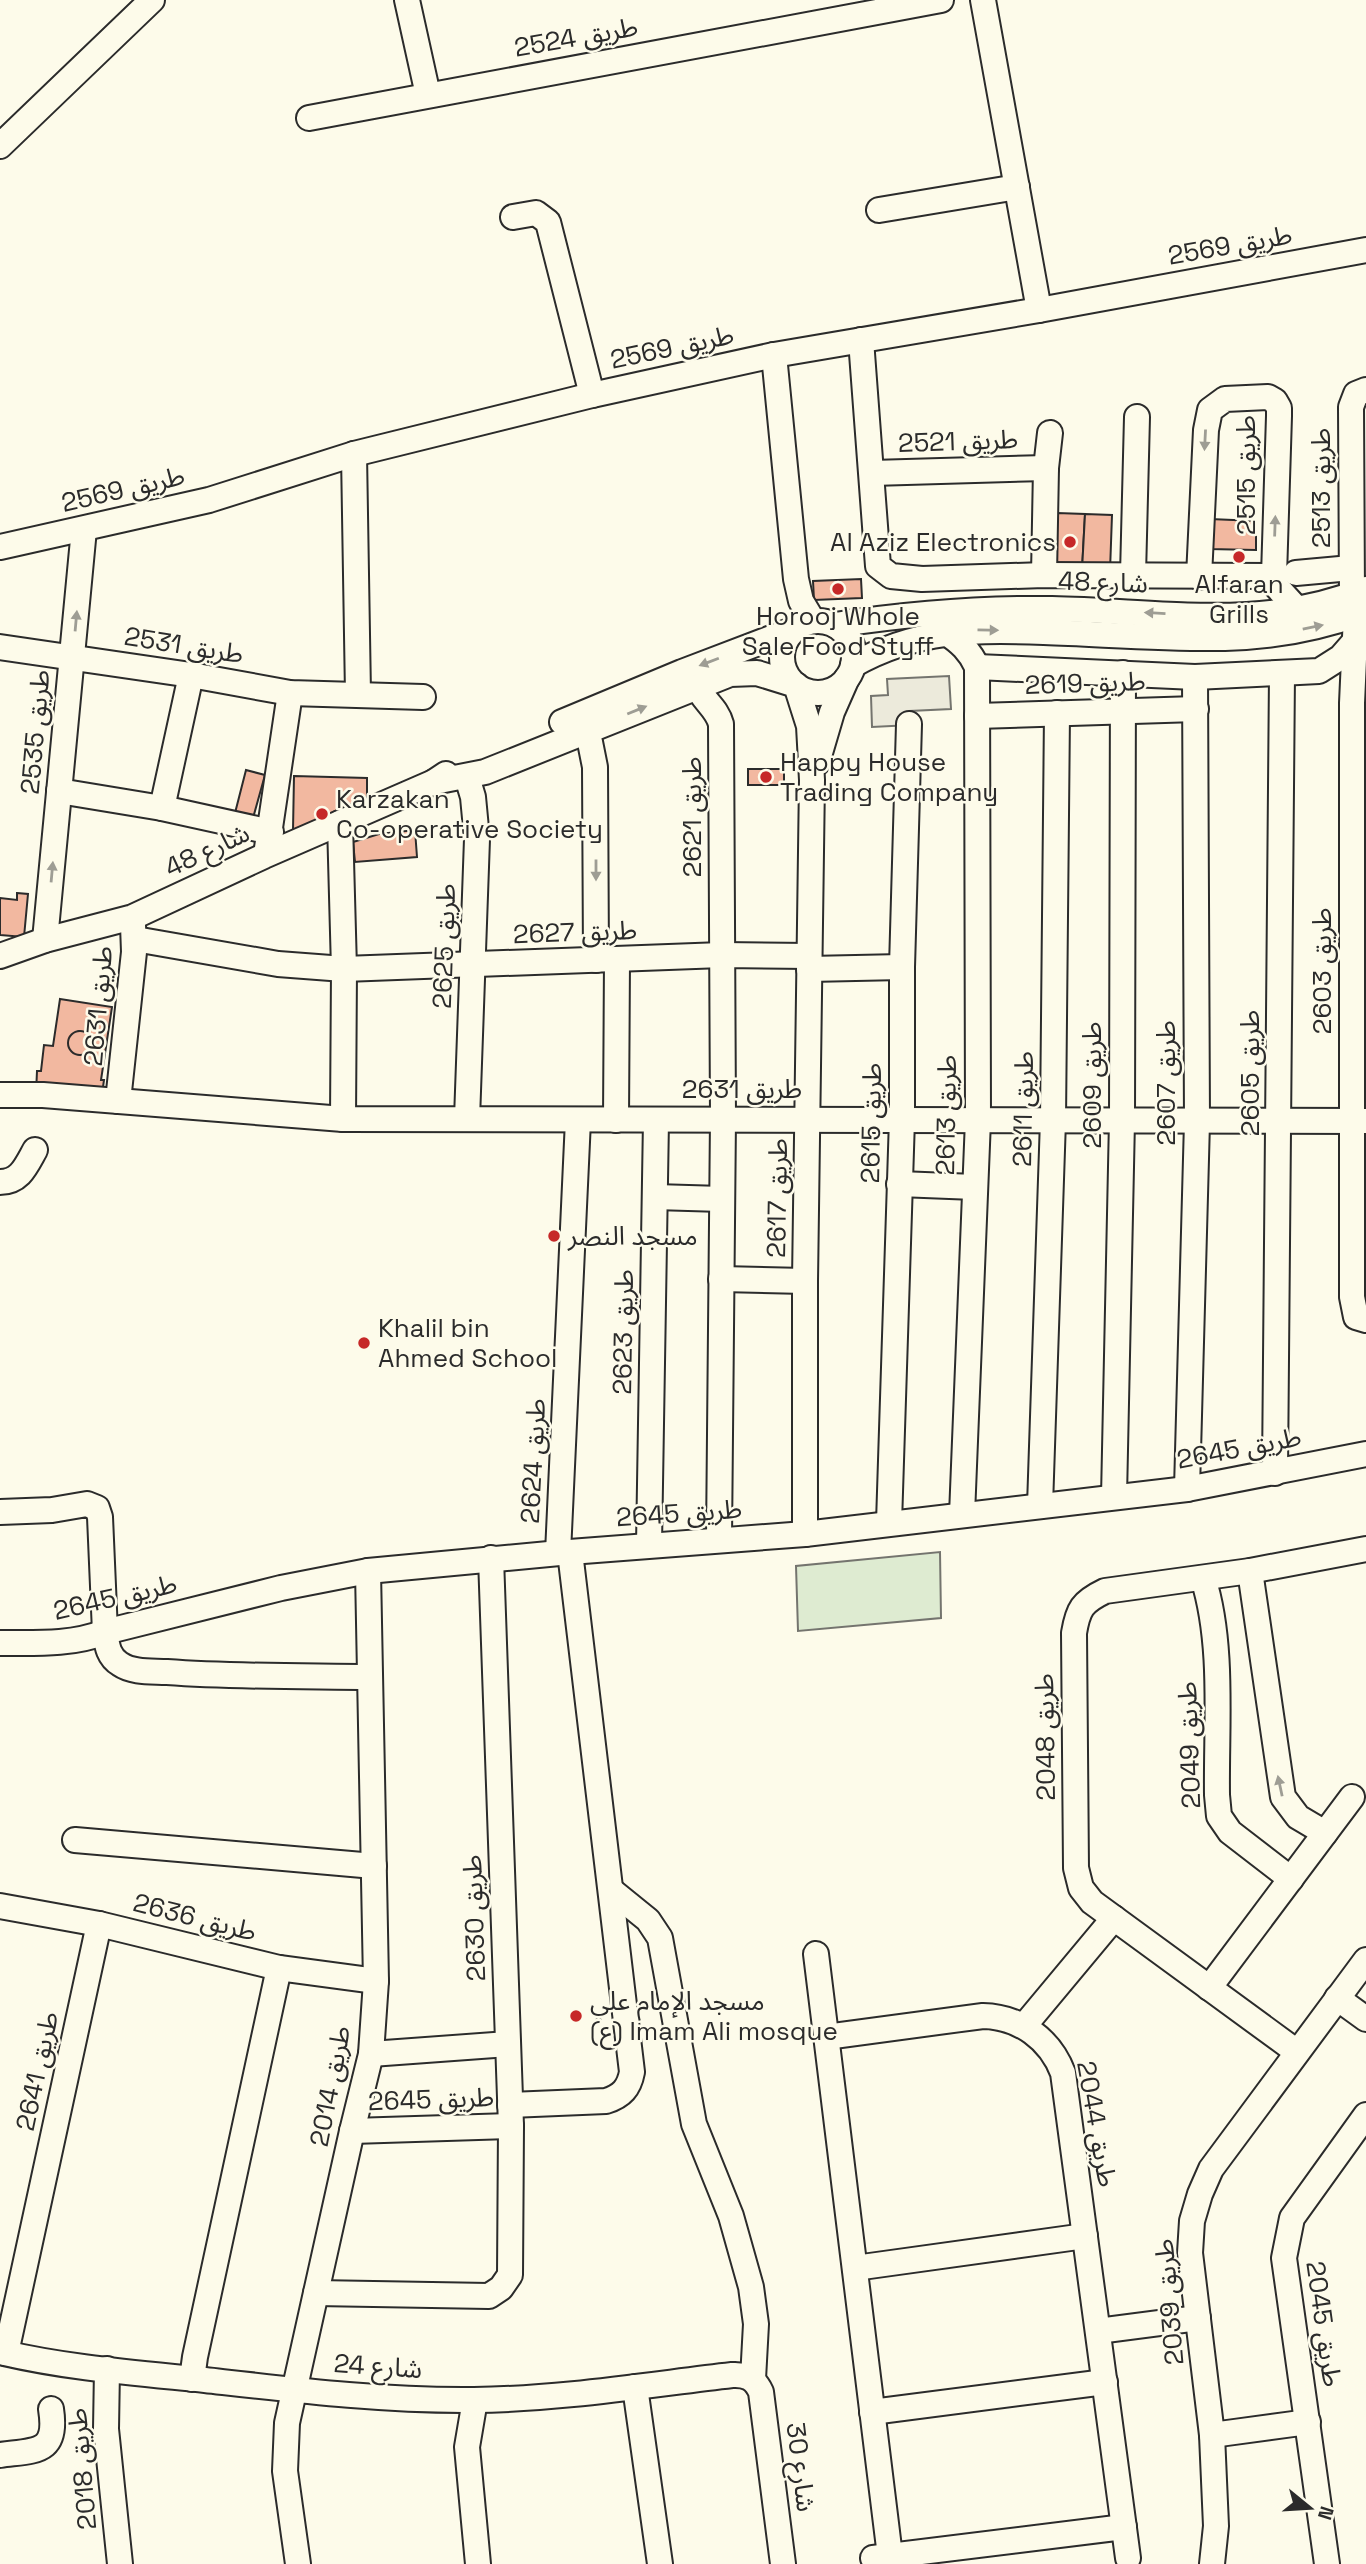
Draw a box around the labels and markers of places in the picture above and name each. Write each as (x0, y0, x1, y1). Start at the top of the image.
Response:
place label: Al Aziz Electronics (830, 525, 1056, 559)
marker: Al Aziz Electronics (1062, 534, 1078, 550)
marker: Alfaran Grills (1231, 549, 1247, 565)
place label: Alfaran Grills (1194, 567, 1284, 631)
marker: Horooj Whole Sale Food Styff (830, 581, 846, 597)
place label: Horooj Whole Sale Food Styff (742, 599, 934, 663)
place label: Happy House Trading Company (780, 745, 998, 809)
marker: Happy House Trading Company (758, 769, 774, 785)
place label: Karzakan Co-operative Society (336, 782, 603, 846)
marker: Karzakan Co-operative Society (314, 806, 330, 822)
place label: مسجد النصر (567, 1219, 698, 1253)
marker: مسجد النصر (546, 1228, 562, 1244)
place label: Khalil bin Ahmed School (378, 1311, 557, 1375)
marker: Khalil bin Ahmed School (356, 1335, 372, 1351)
place label: مسجد الإمام علي (ع) Imam Ali mosque (590, 1984, 838, 2050)
marker: مسجد الإمام علي (ع) Imam Ali mosque (568, 2008, 584, 2024)

